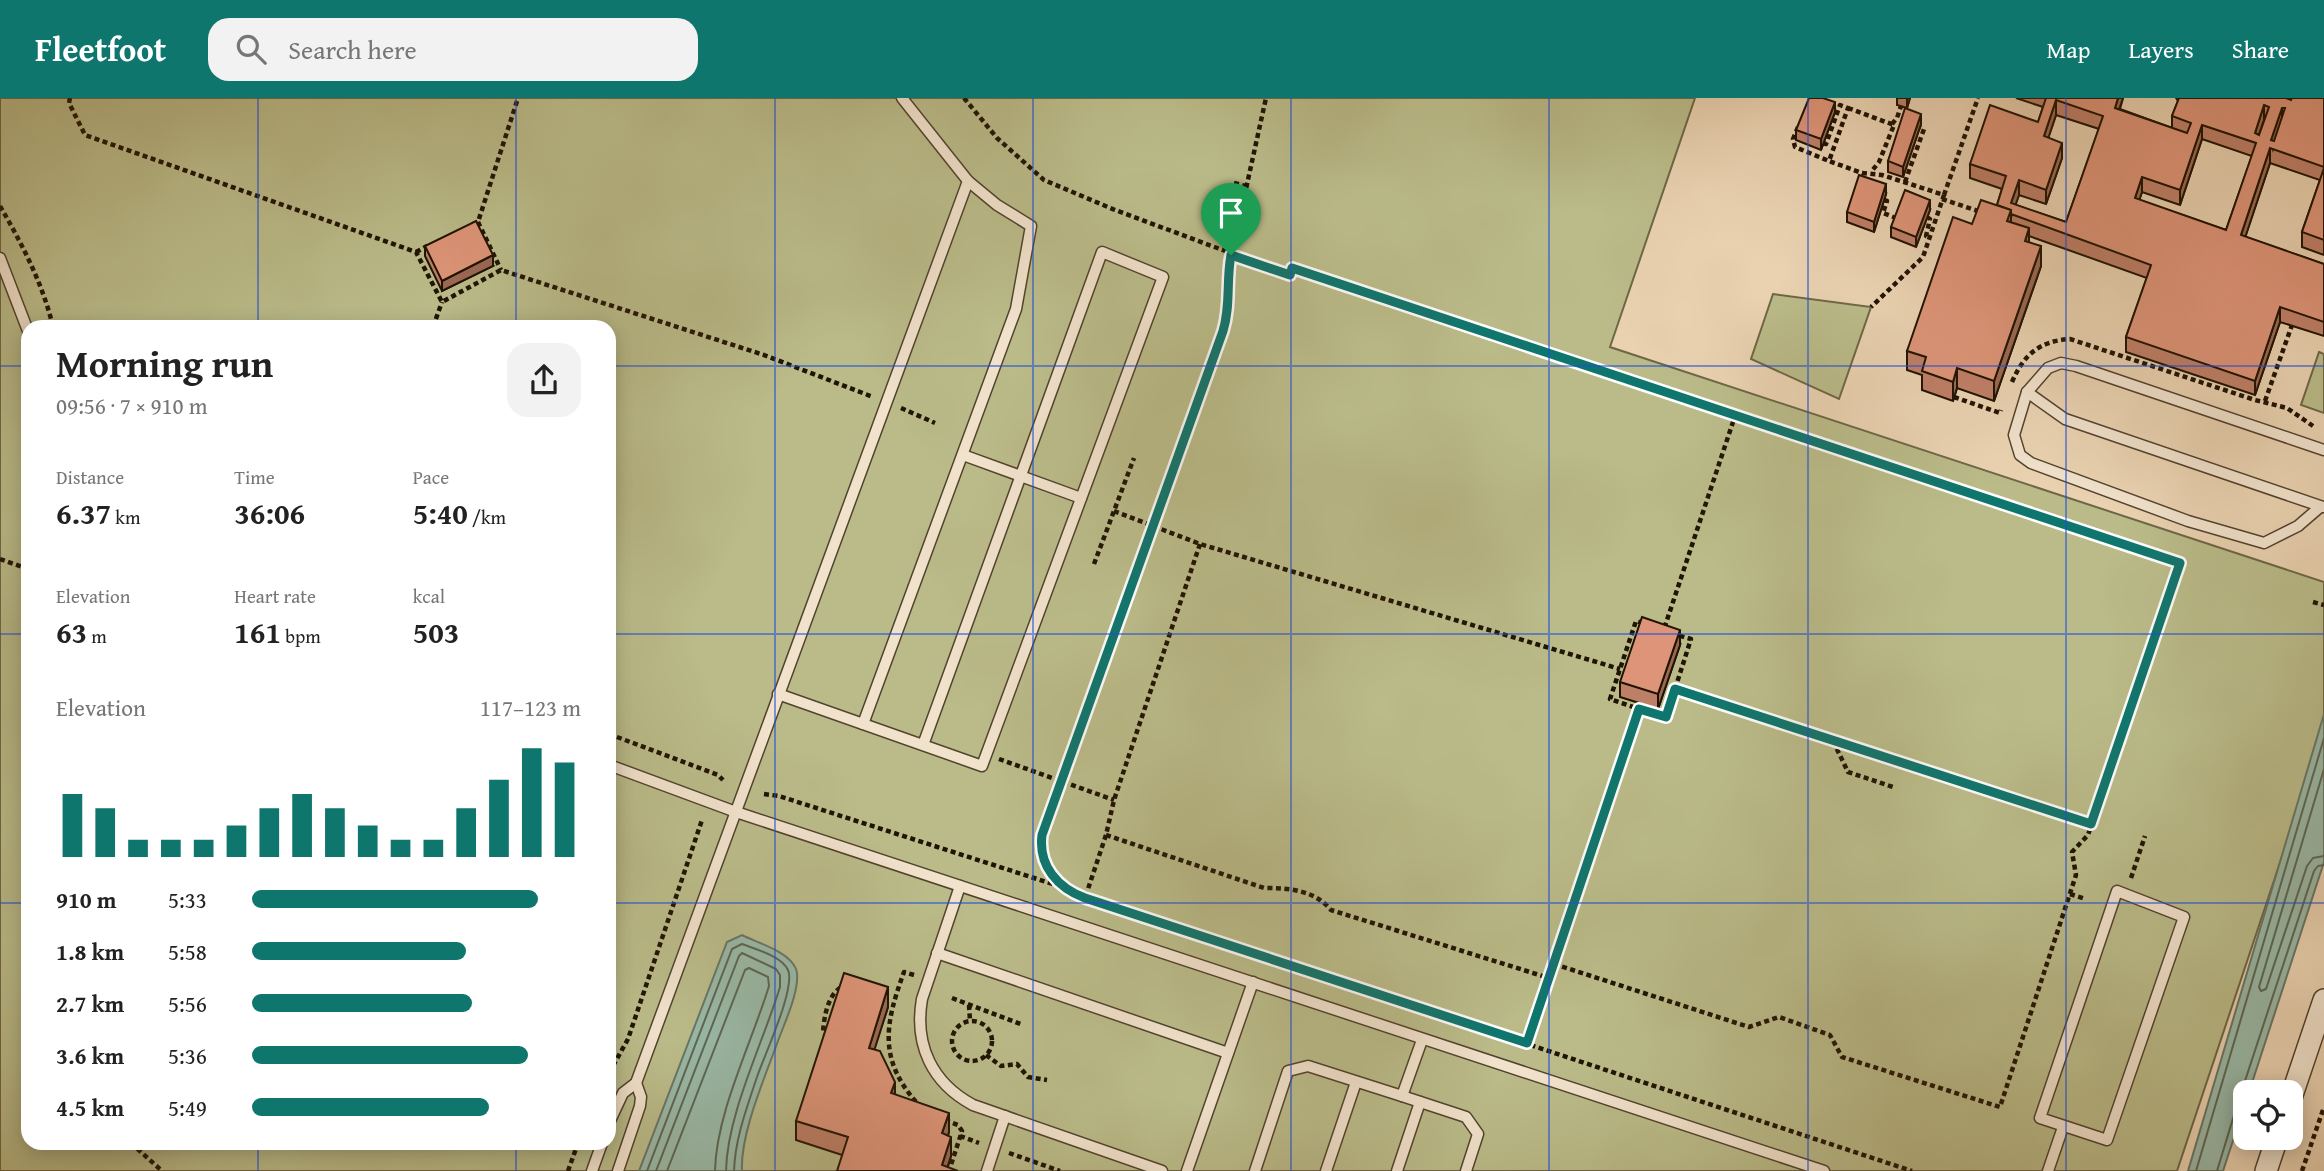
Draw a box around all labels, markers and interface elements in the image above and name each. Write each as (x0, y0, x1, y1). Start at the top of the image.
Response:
search box (208, 18, 698, 81)
text: Fleetfoot (35, 25, 166, 73)
icon: search (232, 30, 270, 68)
text: Search here (288, 30, 417, 69)
text: Map (2047, 32, 2090, 67)
text: Layers (2128, 32, 2194, 67)
text: Share (2232, 32, 2289, 67)
pin (1201, 183, 1261, 255)
icon: arrive (1212, 194, 1250, 232)
text: Morning run (56, 335, 273, 391)
button: share (507, 343, 581, 417)
text: 09:56 · 7 × 910 m (56, 389, 208, 422)
text: Distance (56, 463, 124, 491)
text: Time (234, 463, 275, 491)
text: Pace (413, 463, 449, 491)
text: 6.37 (56, 491, 111, 535)
text: 36:06 (234, 491, 305, 535)
text: 5:40 (413, 491, 468, 535)
text: km (111, 503, 140, 531)
text: /km (468, 503, 506, 531)
text: Elevation (56, 582, 130, 610)
text: Heart rate (234, 582, 316, 610)
text: kcal (413, 582, 445, 610)
text: 63 (56, 610, 87, 654)
text: 161 (234, 610, 281, 654)
text: 503 (413, 610, 459, 654)
text: m (87, 622, 107, 650)
text: bpm (281, 622, 321, 650)
text: Elevation (56, 691, 146, 724)
text: 117–123 m (480, 691, 581, 724)
text: 910 m (56, 883, 117, 916)
text: 5:33 (168, 883, 207, 916)
text: 1.8 km (56, 935, 124, 968)
text: 5:58 (168, 935, 207, 968)
text: 2.7 km (56, 987, 124, 1020)
text: 5:56 (168, 987, 207, 1020)
text: 3.6 km (56, 1039, 124, 1072)
text: 5:36 (168, 1039, 207, 1072)
map controls (2233, 1080, 2303, 1150)
button: locate (2233, 1080, 2303, 1150)
text: 4.5 km (56, 1091, 124, 1124)
text: 5:49 (168, 1091, 207, 1124)

